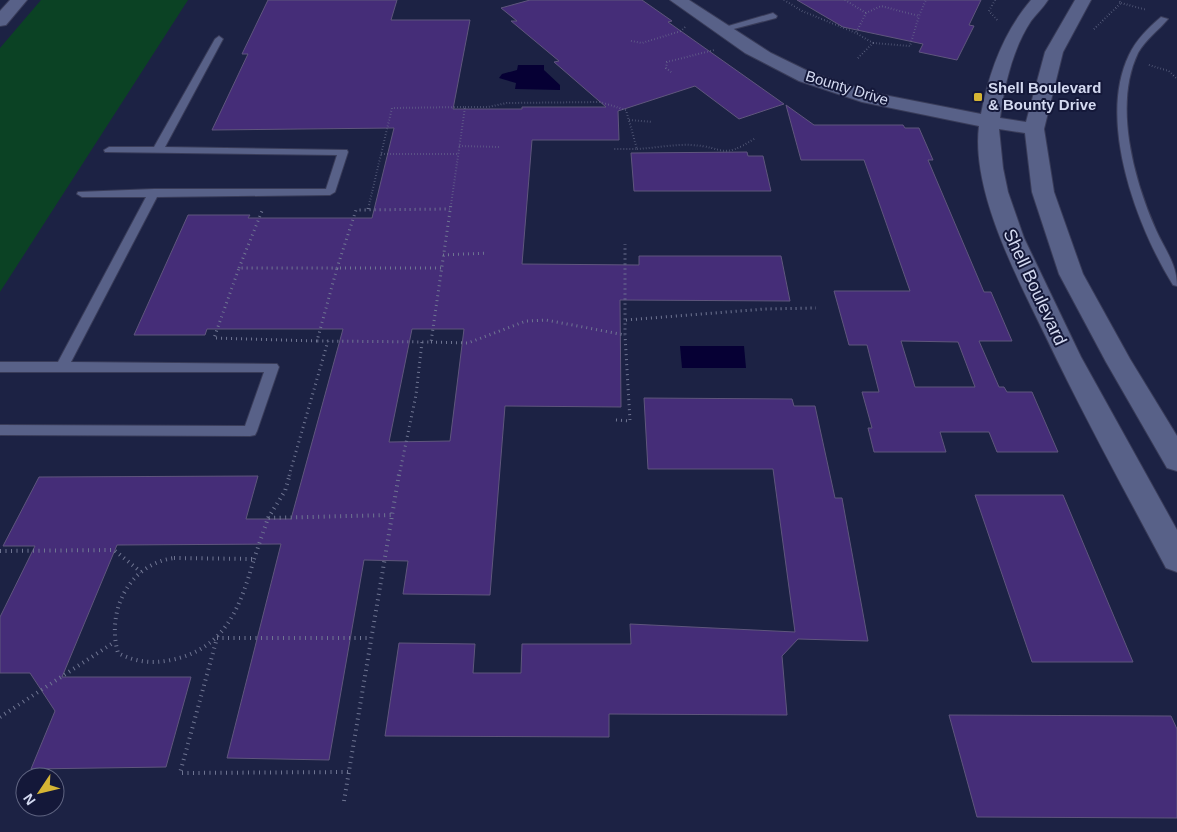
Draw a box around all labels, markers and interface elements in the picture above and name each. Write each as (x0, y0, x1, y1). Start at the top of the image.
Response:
street label: Bounty Drive (804, 67, 891, 108)
place label: Shell Boulevard & Bounty Drive (988, 79, 1101, 113)
marker: Shell Boulevard & Bounty Drive (972, 91, 984, 103)
street label: Shell Boulevard (999, 226, 1071, 348)
north arrow (15, 767, 65, 817)
text: N (20, 791, 39, 808)

